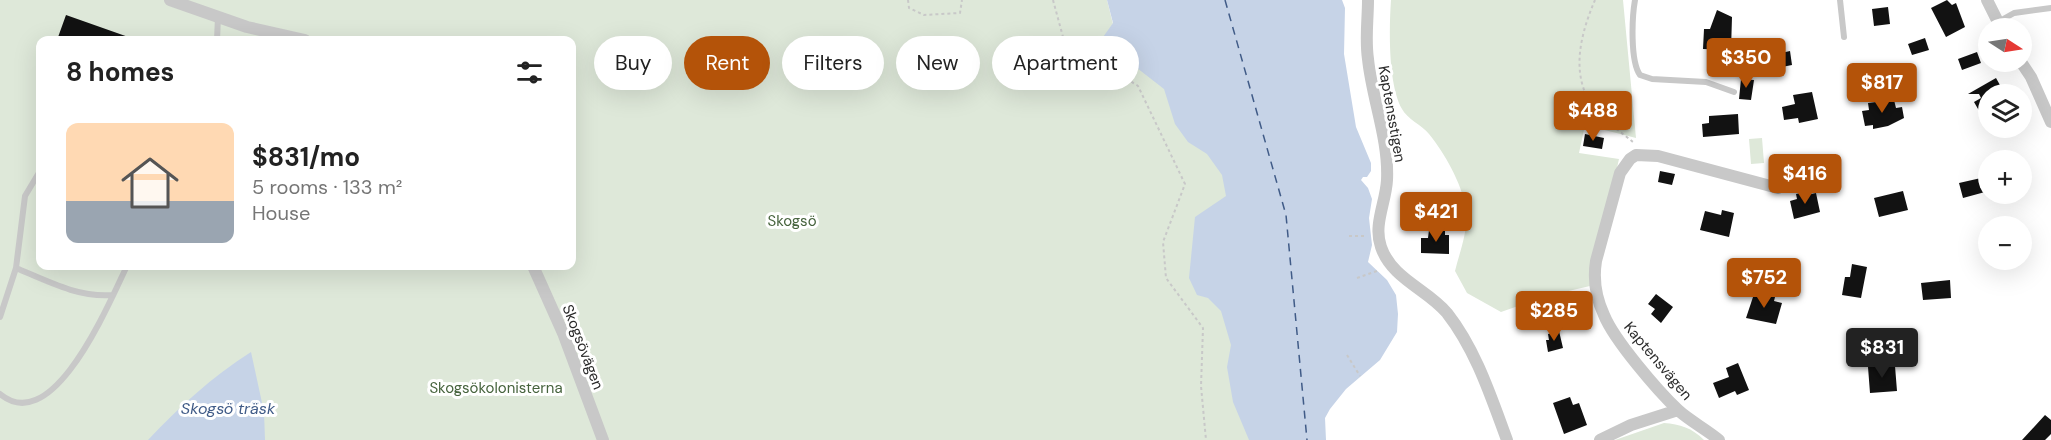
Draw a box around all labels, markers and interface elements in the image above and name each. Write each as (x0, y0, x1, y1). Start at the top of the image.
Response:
north arrow (1978, 18, 2032, 72)
map controls (1978, 18, 2032, 270)
chip: Buy (594, 36, 672, 90)
chip: Rent (684, 36, 770, 90)
chip: Filters (782, 36, 884, 90)
chip: New (896, 36, 980, 90)
chip: Apartment (992, 36, 1139, 90)
pin: $350 (1710, 38, 1782, 89)
text: $350 (1721, 44, 1771, 70)
text: 8 homes (66, 55, 174, 89)
icon: filters (513, 56, 546, 89)
pin: $817 (1846, 63, 1918, 114)
street label: Kaptensstigen (1374, 64, 1410, 164)
text: $817 (1861, 69, 1903, 95)
button: layers (1978, 84, 2032, 138)
pin: $488 (1557, 91, 1629, 142)
text: $488 (1568, 97, 1618, 123)
text: $831/mo (252, 140, 360, 174)
icon: home (114, 147, 186, 219)
button: + (1978, 150, 2032, 204)
pin: $416 (1769, 154, 1841, 205)
text: $416 (1782, 160, 1828, 186)
text: 5 rooms · 133 m² (252, 174, 402, 200)
pin: $421 (1400, 192, 1472, 243)
text: $421 (1414, 198, 1458, 224)
text: House (252, 200, 310, 226)
park label: Skogsö (767, 211, 817, 231)
button: − (1978, 216, 2032, 270)
pin: $752 (1728, 258, 1800, 309)
text: $752 (1741, 264, 1787, 290)
pin: $285 (1518, 291, 1590, 342)
text: $285 (1530, 297, 1578, 323)
street label: Skogsövägen (558, 302, 608, 392)
street label: Kaptensvägen (1619, 318, 1697, 404)
pin: $831 (1846, 328, 1918, 379)
text: $831 (1860, 334, 1904, 360)
park label: Skogsökolonisterna (429, 378, 563, 398)
water label: Skogsö träsk (181, 398, 276, 419)

